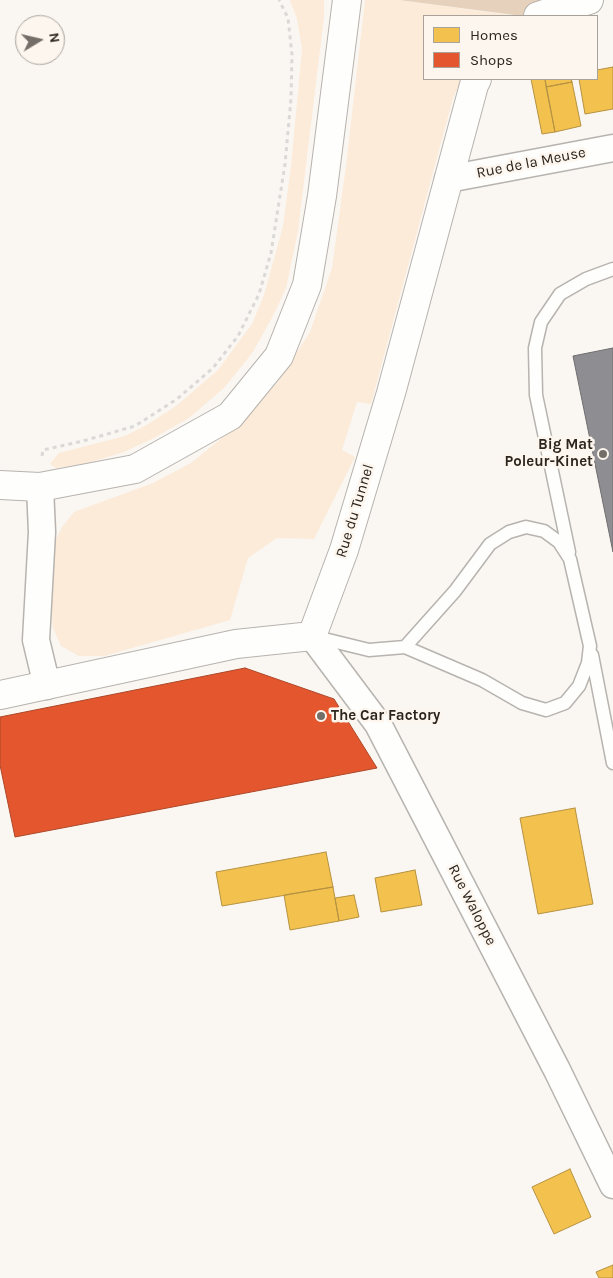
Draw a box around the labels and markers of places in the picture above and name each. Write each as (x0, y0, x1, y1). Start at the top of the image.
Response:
place label: Big Mat Poleur-Kinet (504, 436, 593, 471)
marker: Big Mat Poleur-Kinet (597, 448, 609, 460)
place label: The Car Factory (331, 707, 440, 725)
marker: The Car Factory (315, 710, 327, 722)

